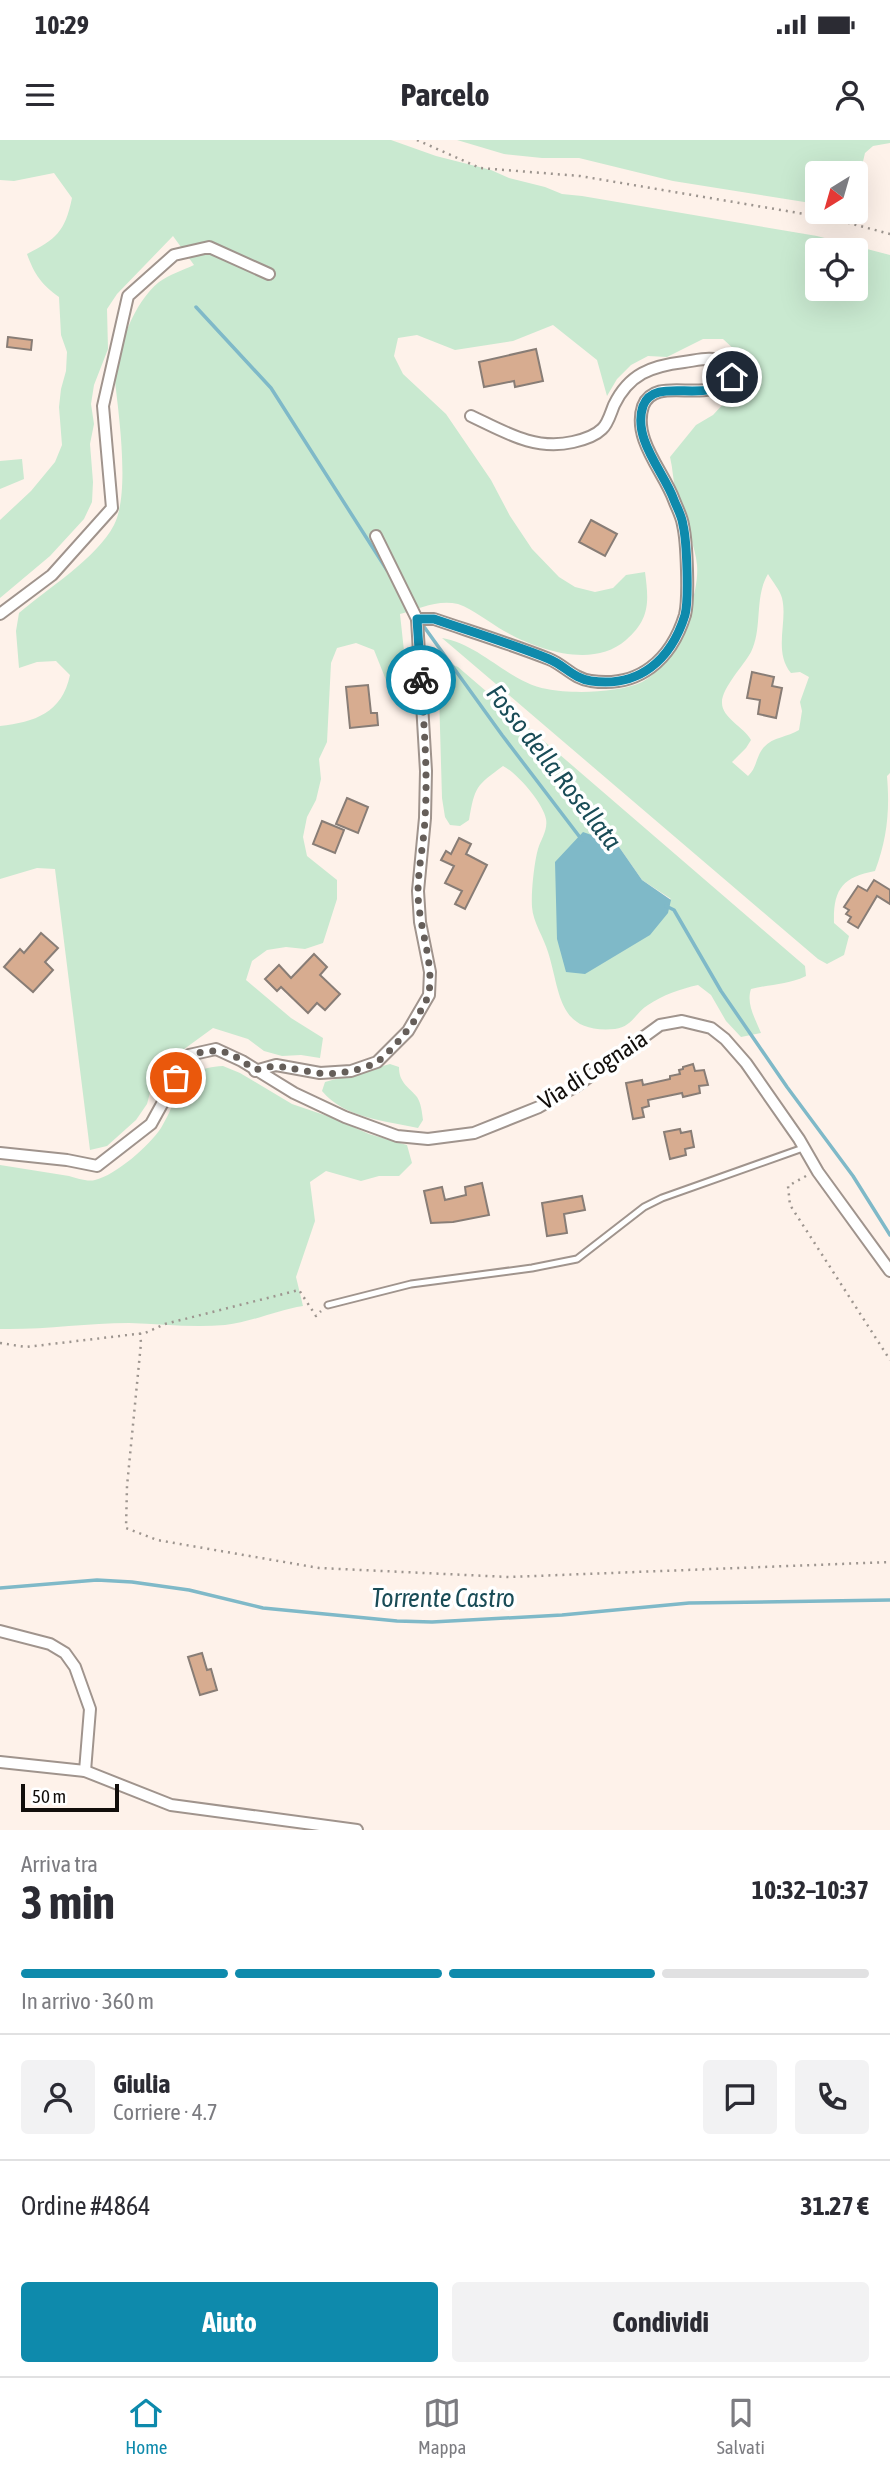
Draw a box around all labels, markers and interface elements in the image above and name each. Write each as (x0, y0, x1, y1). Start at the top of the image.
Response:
text: 10:29 (35, 10, 89, 40)
icon: menu (21, 76, 59, 114)
text: Parcelo (401, 76, 489, 113)
icon: person (831, 76, 869, 114)
north arrow (805, 161, 868, 224)
map controls (805, 161, 868, 301)
button: locate (805, 238, 868, 301)
pin (702, 347, 762, 407)
icon: home (713, 358, 751, 396)
courier (386, 645, 456, 715)
icon: bike (402, 661, 440, 699)
water label: Fosso della Rosellata (480, 679, 628, 855)
street label: Via di Cognaia (533, 1025, 652, 1115)
pin (146, 1048, 206, 1108)
icon: bag (157, 1059, 195, 1097)
water label: Torrente Castro (371, 1583, 515, 1613)
scale bar (21, 1781, 119, 1813)
text: 50 m (32, 1785, 66, 1807)
text: Arriva tra (21, 1851, 98, 1877)
text: 10:32–10:37 (752, 1875, 869, 1905)
text: 3 min (21, 1876, 115, 1929)
text: In arrivo · 360 m (21, 1988, 154, 2014)
button: person (21, 2060, 95, 2134)
button: chat (703, 2060, 777, 2134)
button: phone (795, 2060, 869, 2134)
text: Giulia (113, 2069, 170, 2099)
text: Corriere · 4.7 (113, 2099, 218, 2125)
text: Ordine #4864 (21, 2191, 150, 2221)
text: 31.27 € (800, 2191, 869, 2221)
button: Aiuto (21, 2282, 438, 2362)
button: Condividi (452, 2282, 869, 2362)
tab: Home (125, 2394, 168, 2458)
tab: Mappa (418, 2394, 466, 2458)
tab: Salvati (717, 2394, 765, 2458)

